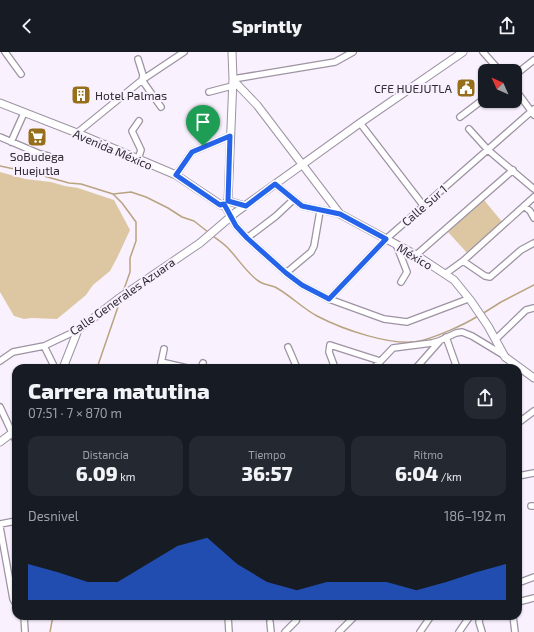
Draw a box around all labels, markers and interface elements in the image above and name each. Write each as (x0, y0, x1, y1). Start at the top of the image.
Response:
icon: back (16, 15, 38, 37)
text: Sprintly (232, 15, 302, 37)
icon: share (496, 15, 518, 37)
north arrow (478, 64, 522, 108)
map controls (478, 64, 522, 108)
public building icon: CFE HUEJUTLA (455, 77, 477, 99)
place label: CFE HUEJUTLA (374, 81, 453, 95)
building icon: Hotel Palmas (70, 84, 92, 106)
place label: Hotel Palmas (95, 88, 167, 102)
pin (186, 105, 220, 146)
icon: arrive (192, 111, 214, 133)
supermarket icon: SoBudega Huejutla (26, 126, 48, 148)
street label: Avenida México (71, 126, 155, 172)
place label: SoBudega Huejutla (10, 149, 64, 178)
street label: Calle Sur 1 (399, 182, 449, 228)
street label: México (395, 240, 435, 272)
street label: Calle Generales Azuara (67, 254, 177, 338)
text: Carrera matutina (28, 377, 210, 403)
button: share (464, 377, 506, 419)
text: 07:51 · 7 × 870 m (28, 405, 122, 421)
text: Distancia (82, 448, 129, 461)
text: Tiempo (248, 448, 286, 461)
text: Ritmo (414, 448, 443, 461)
text: 6.09 (76, 461, 118, 485)
text: 36:57 (242, 461, 292, 485)
text: 6:04 (395, 461, 438, 485)
text: km (118, 470, 136, 483)
text: /km (438, 470, 462, 483)
text: Desnivel (28, 508, 79, 524)
text: 186–192 m (444, 508, 506, 524)

